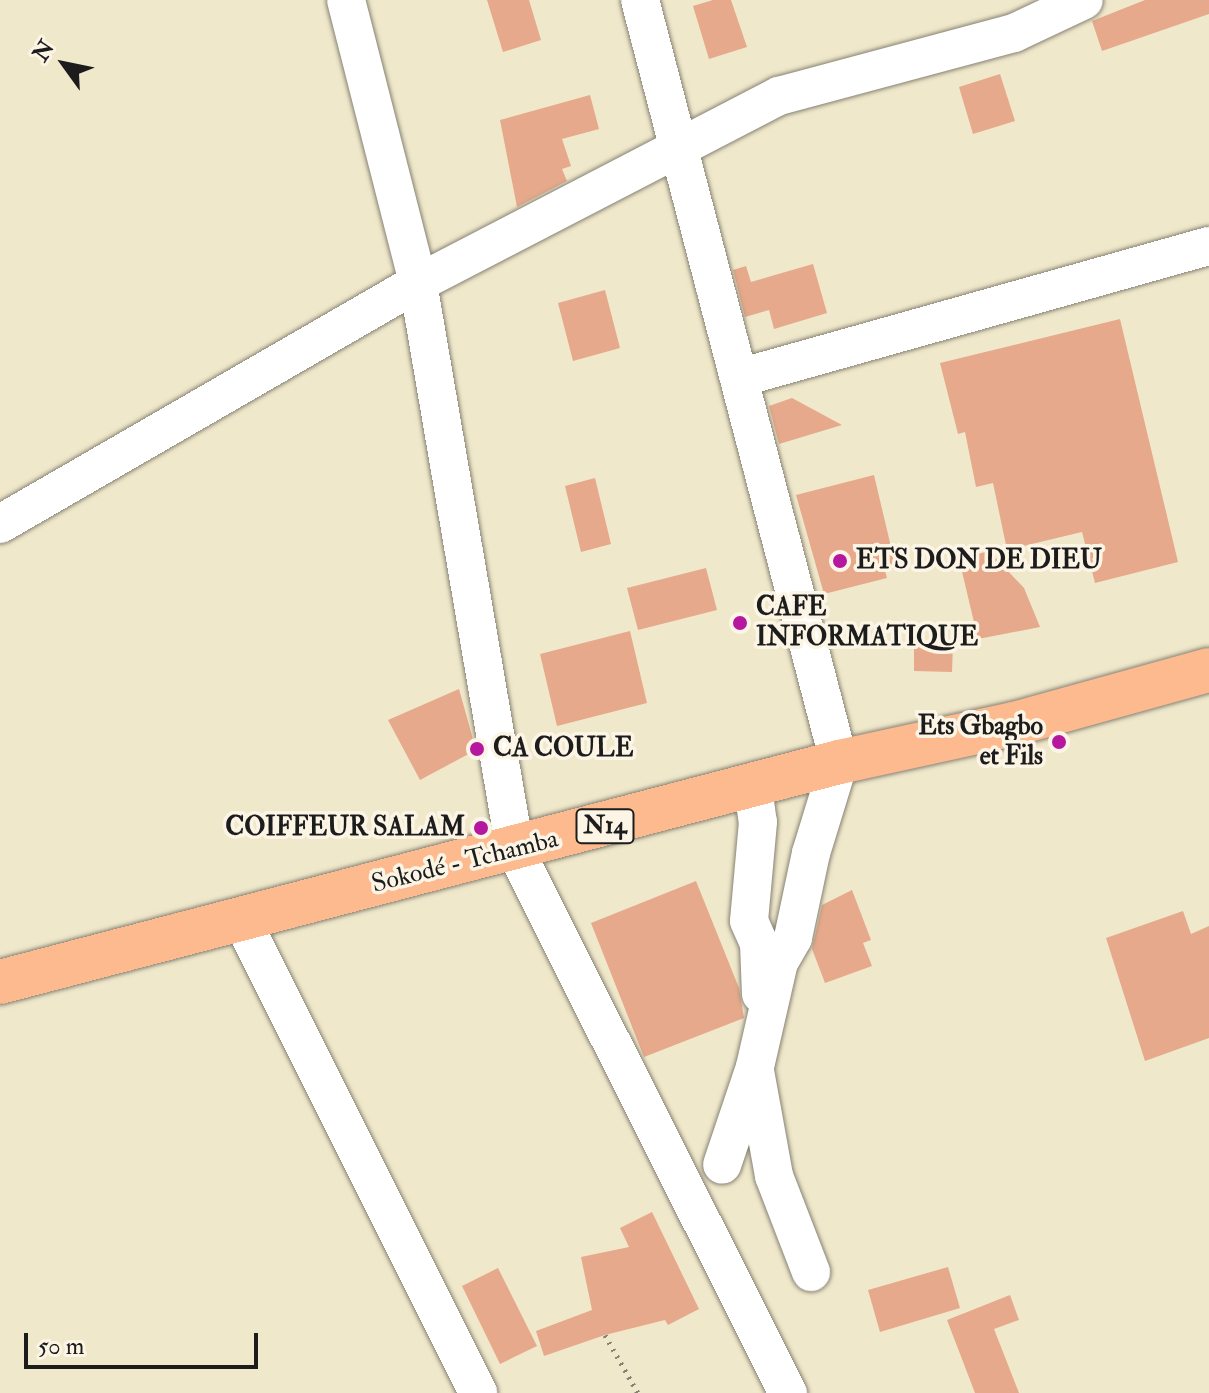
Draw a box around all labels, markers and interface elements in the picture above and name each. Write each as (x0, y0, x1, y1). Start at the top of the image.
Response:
north arrow (24, 24, 104, 104)
text: N (27, 35, 61, 67)
place label: ETS DON DE DIEU (856, 545, 1102, 577)
marker: ETS DON DE DIEU (831, 552, 849, 570)
place label: CAFE INFORMATIQUE (756, 592, 978, 654)
marker: CAFE INFORMATIQUE (731, 614, 749, 632)
place label: Ets Gbagbo et Fils (918, 711, 1043, 772)
place label: CA COULE (493, 733, 633, 765)
marker: Ets Gbagbo et Fils (1050, 733, 1068, 751)
marker: CA COULE (468, 740, 486, 758)
road number: N14 (575, 806, 635, 846)
place label: COIFFEUR SALAM (225, 812, 465, 844)
marker: COIFFEUR SALAM (472, 819, 490, 837)
street label: Sokodé - Tchamba (368, 824, 562, 900)
scale bar (28, 1317, 262, 1367)
text: 50 m (38, 1331, 84, 1362)

